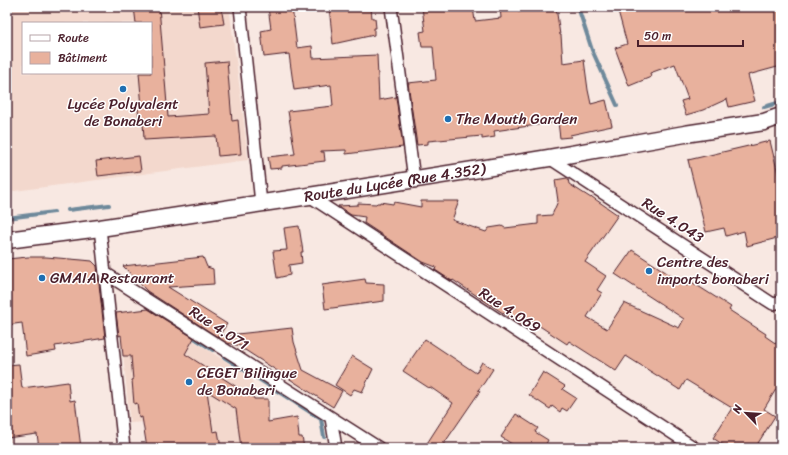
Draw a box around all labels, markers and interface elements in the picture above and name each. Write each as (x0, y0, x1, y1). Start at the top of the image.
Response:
legend (22, 22, 152, 74)
scale bar (638, 22, 743, 48)
text: 50 m (644, 25, 671, 47)
text: Route (58, 27, 89, 49)
text: Bâtiment (58, 47, 107, 69)
marker: Lycée Polyvalent de Bonaberi (118, 84, 128, 94)
place label: Lycée Polyvalent de Bonaberi (67, 91, 179, 134)
place label: The Mouth Garden (456, 106, 577, 132)
marker: The Mouth Garden (443, 114, 453, 124)
street label: Route du Lycée (Rue 4.352) (302, 155, 488, 210)
street label: Rue 4.043 (637, 190, 709, 250)
place label: Centre des imports bonaberi (657, 249, 770, 292)
place label: GMAIA Restaurant (50, 265, 175, 291)
marker: Centre des imports bonaberi (644, 266, 654, 276)
marker: GMAIA Restaurant (37, 273, 47, 283)
street label: Rue 4.069 (474, 280, 546, 340)
street label: Rue 4.071 (184, 299, 254, 357)
place label: CEGET Bilingue de Bonaberi (197, 360, 297, 403)
marker: CEGET Bilingue de Bonaberi (184, 377, 194, 387)
north arrow (726, 393, 766, 433)
text: N (727, 401, 748, 417)

